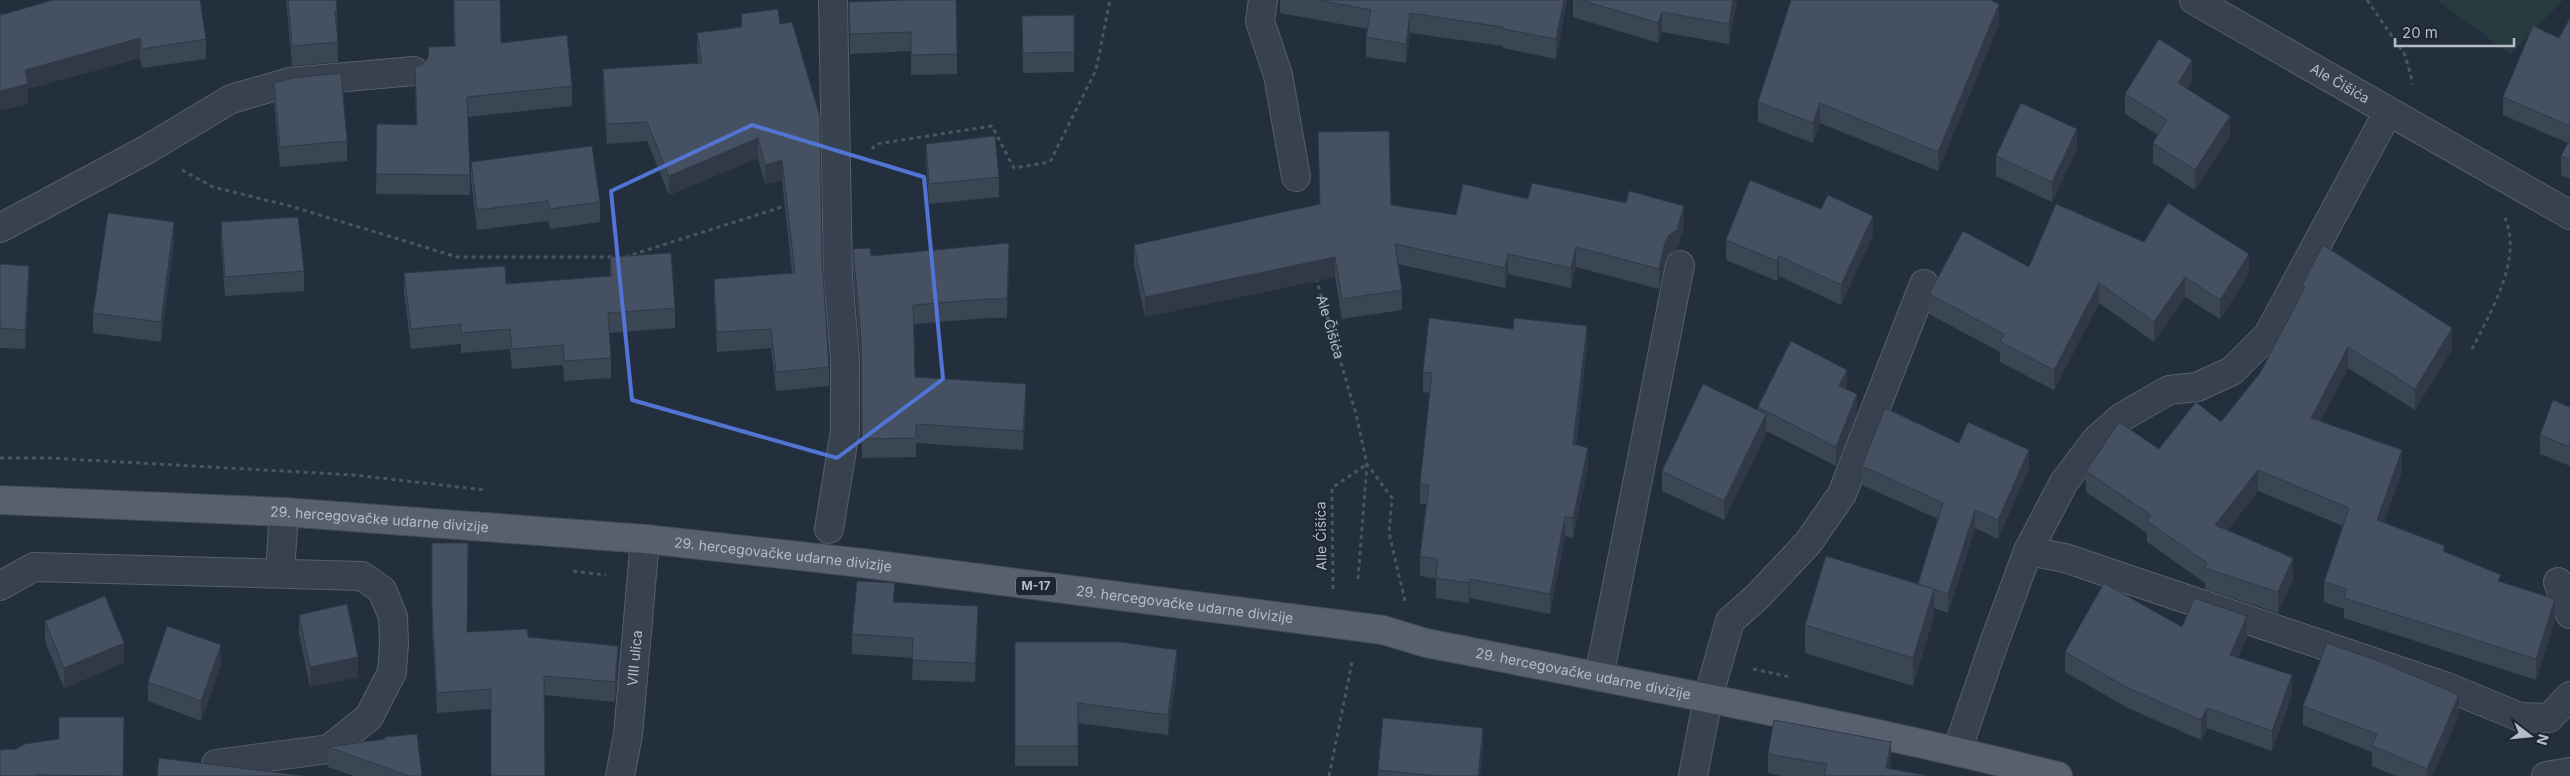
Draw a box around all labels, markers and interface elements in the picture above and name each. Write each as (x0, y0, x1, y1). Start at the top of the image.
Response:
scale bar (2395, 15, 2514, 47)
text: 20 m (2402, 23, 2438, 42)
street label: Ale Čišića (2307, 59, 2373, 107)
street label: Ale Čišića (1313, 293, 1348, 361)
street label: Alle Ćišića (1311, 501, 1330, 571)
street label: 29. hercegovačke udarne divizije (270, 502, 489, 535)
street label: 29. hercegovačke udarne divizije (673, 533, 893, 575)
road number: M-17 (1016, 576, 1056, 596)
street label: 29. hercegovačke udarne divizije (1075, 582, 1294, 626)
street label: VIII ulica (623, 629, 645, 687)
street label: 29. hercegovačke udarne divizije (1474, 644, 1692, 703)
north arrow (2505, 711, 2555, 761)
text: N (2533, 732, 2553, 747)

